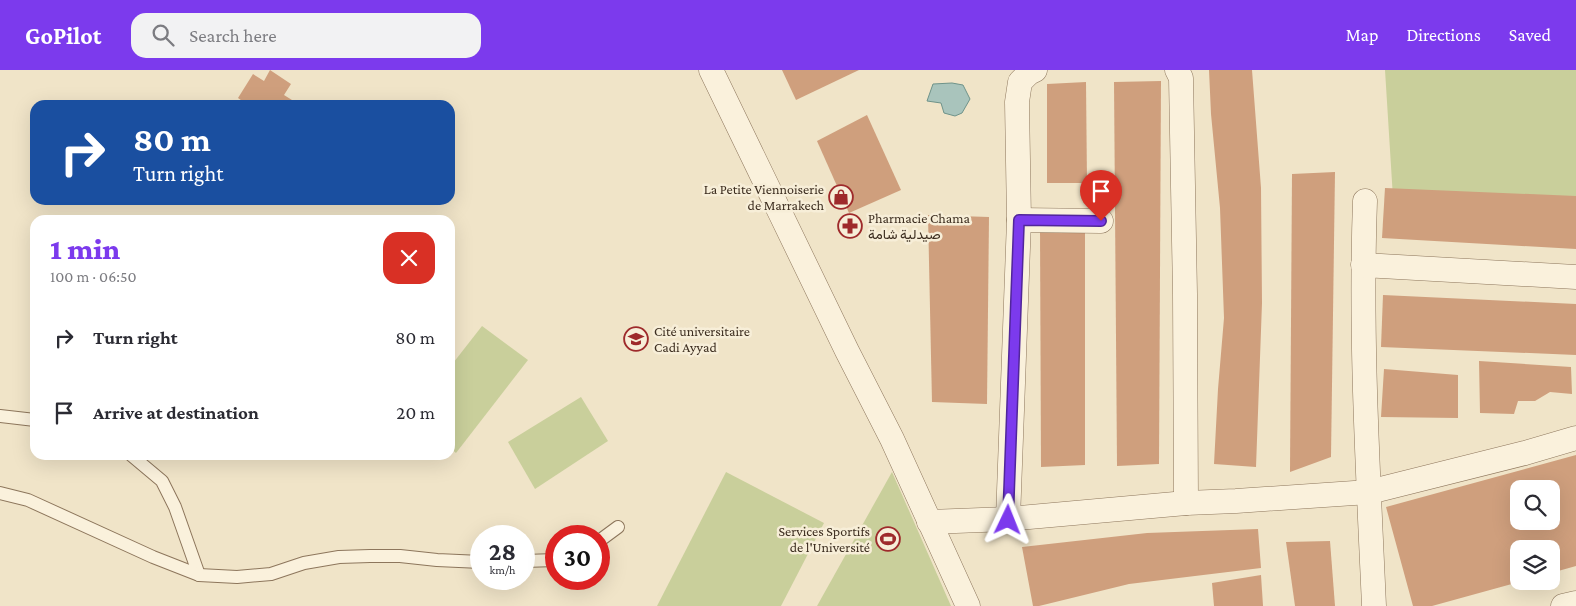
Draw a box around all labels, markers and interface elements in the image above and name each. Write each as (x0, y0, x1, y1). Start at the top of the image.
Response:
search box (131, 13, 481, 58)
icon: search (149, 21, 177, 49)
text: GoPilot (25, 22, 101, 49)
text: Search here (189, 25, 277, 46)
text: Map (1346, 25, 1378, 45)
text: Directions (1406, 25, 1481, 45)
text: Saved (1509, 25, 1551, 45)
icon: right (50, 120, 115, 185)
text: 80 m (133, 120, 211, 159)
text: Turn right (133, 161, 224, 186)
pin (1080, 170, 1122, 221)
icon: arrive (1087, 177, 1115, 205)
place label: La Petite Viennoiserie de Marrakech (704, 181, 824, 213)
shop icon: La Petite Viennoiserie de Marrakech (828, 184, 854, 210)
place label: Pharmacie Chama صيدلية شامة (868, 210, 970, 242)
pharmacy icon: Pharmacie Chama صيدلية شامة (837, 213, 863, 239)
text: 1 min (50, 232, 120, 265)
button: close (383, 232, 435, 284)
text: 100 m · 06:50 (50, 268, 137, 285)
place label: Cité universitaire Cadi Ayyad (654, 323, 750, 355)
icon: right (50, 324, 78, 352)
school or university icon: Cité universitaire Cadi Ayyad (623, 326, 649, 352)
text: Turn right (93, 327, 178, 348)
text: 80 m (395, 327, 435, 348)
icon: arrive (50, 399, 78, 427)
text: Arrive at destination (93, 402, 259, 423)
text: 20 m (396, 402, 435, 423)
map controls (1510, 480, 1560, 590)
button: search (1510, 480, 1560, 530)
position arrow (981, 493, 1033, 545)
place label: Services Sportifs de l'Université (778, 523, 870, 555)
speed limit sign: 30 (545, 525, 610, 590)
sports icon: Services Sportifs de l'Université (875, 526, 901, 552)
text: 28 (489, 538, 516, 565)
button: layers (1510, 540, 1560, 590)
text: km/h (490, 563, 515, 577)

